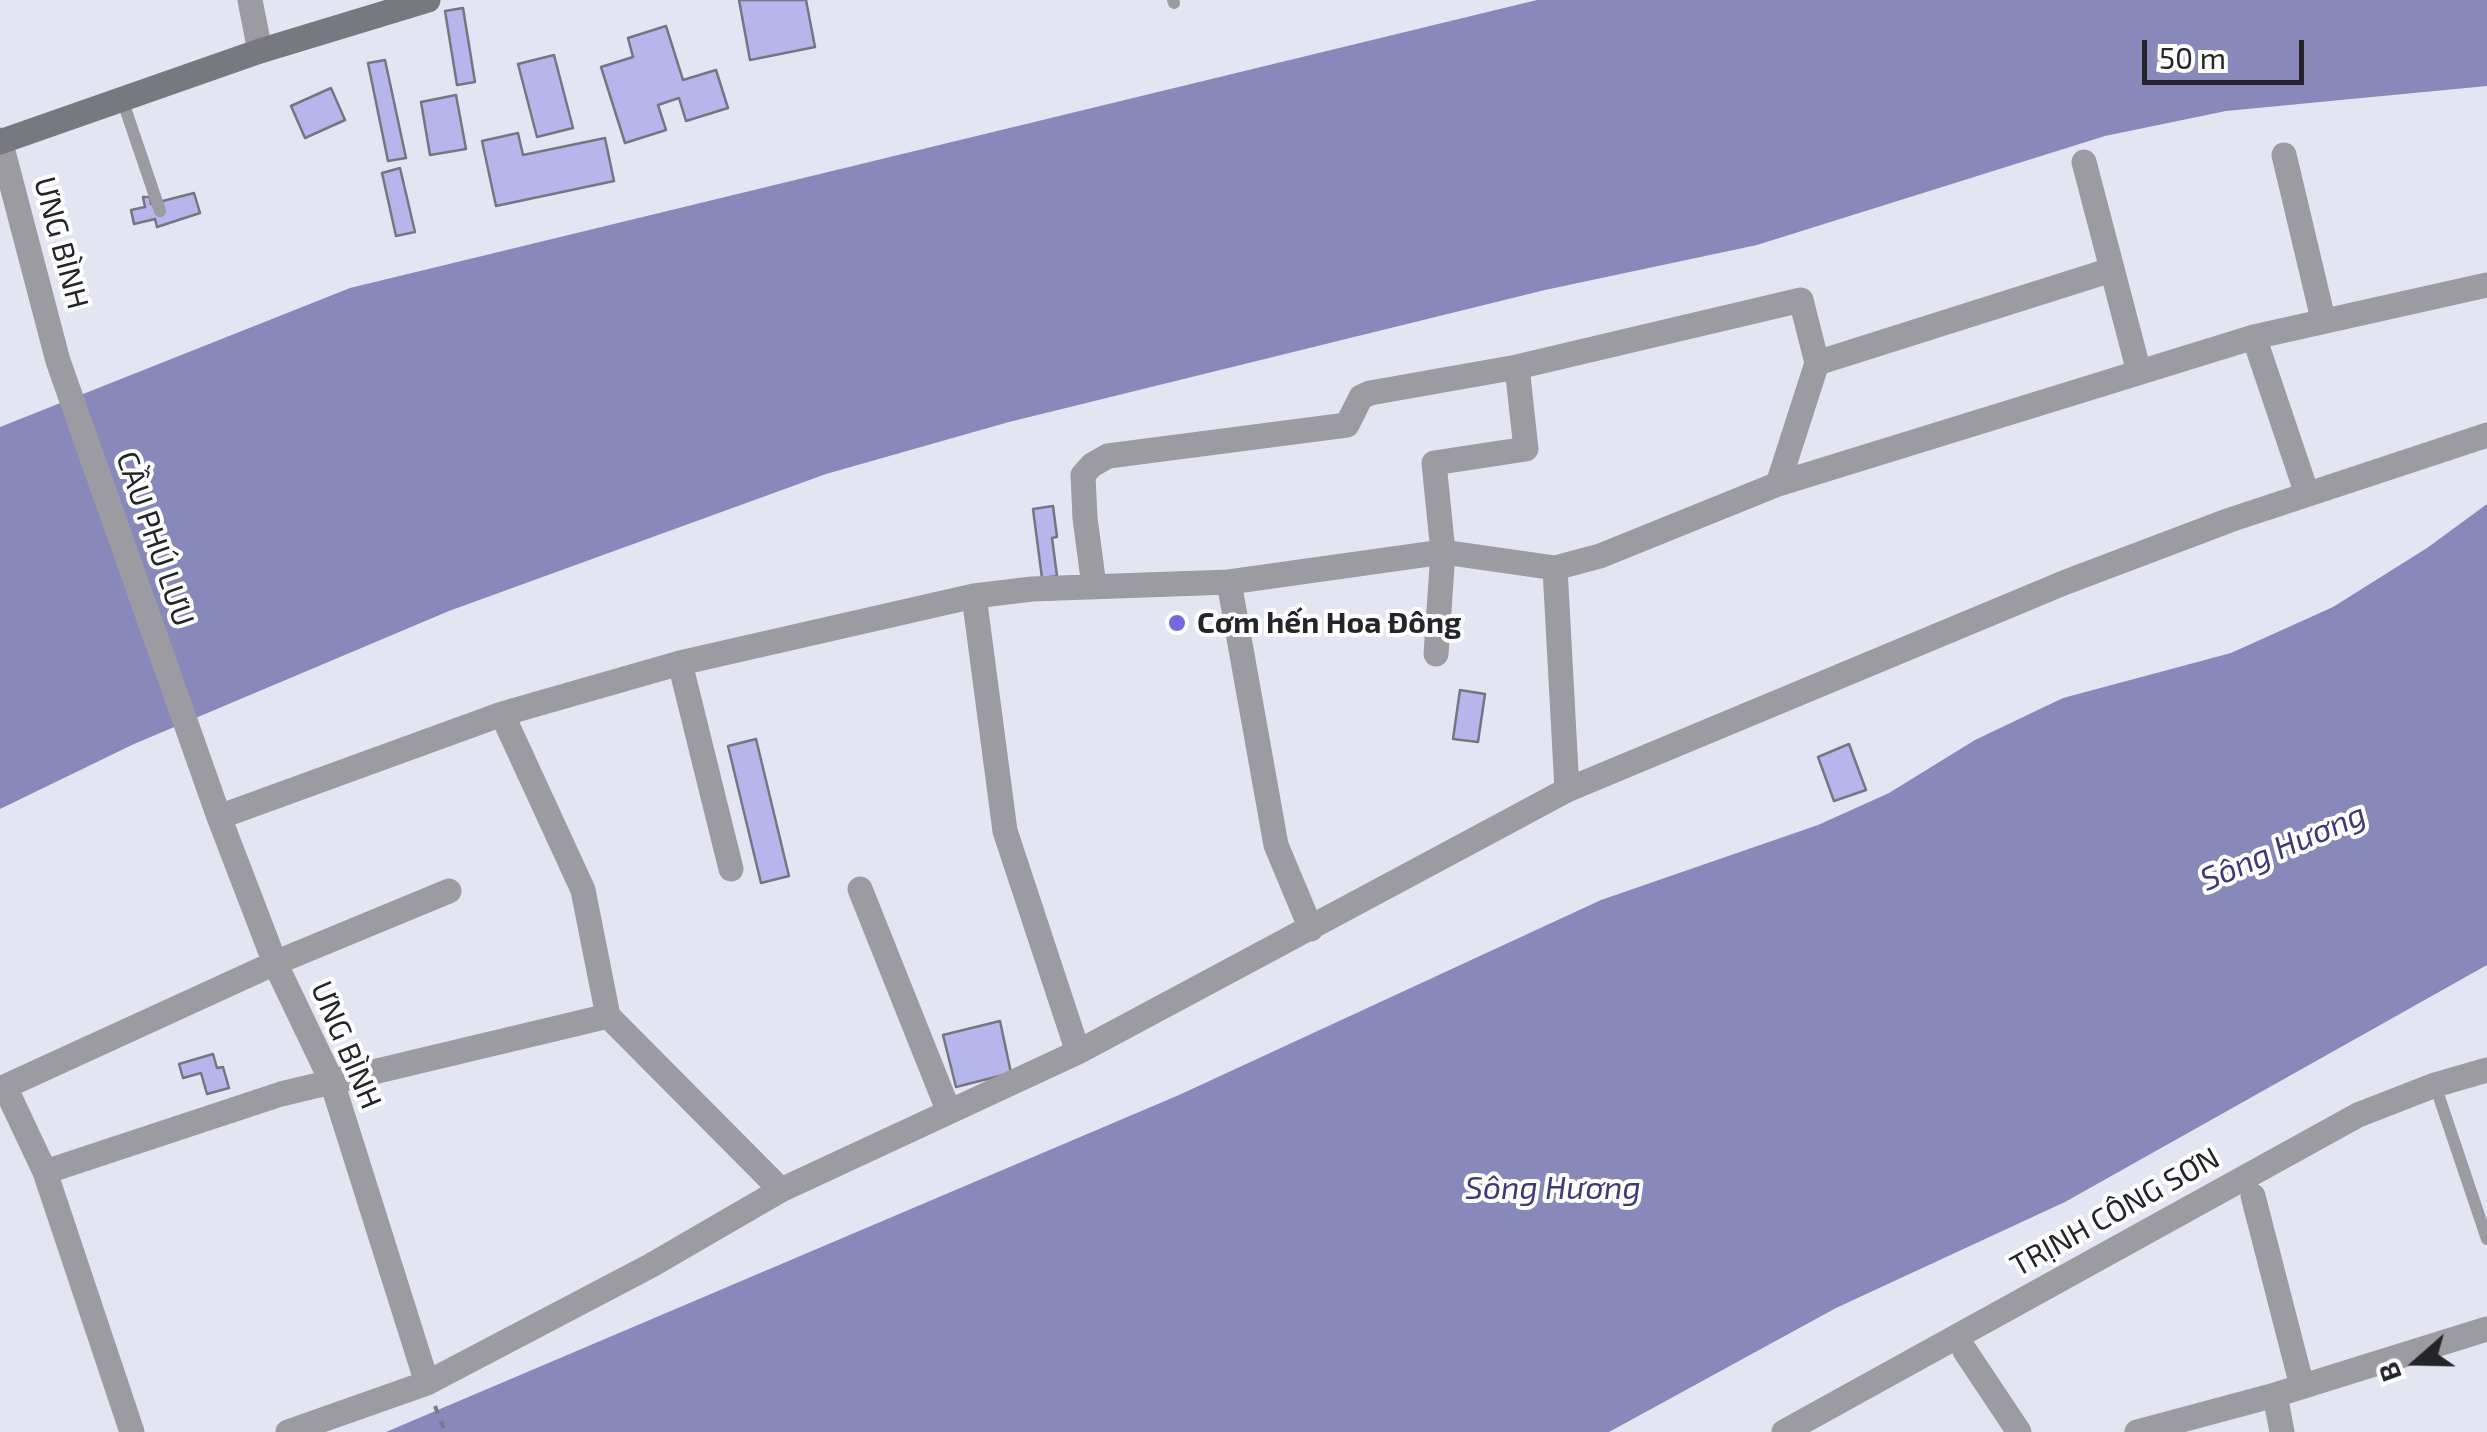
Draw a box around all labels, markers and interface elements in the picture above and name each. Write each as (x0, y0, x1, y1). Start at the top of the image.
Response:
scale bar (2147, 20, 2310, 82)
text: 50 m (2159, 39, 2226, 75)
street label: ƯNG BÌNH (26, 173, 96, 313)
street label: CẦU PHÚ LƯU (108, 447, 202, 631)
place label: Cơm hến Hoa Đông (1197, 605, 1461, 641)
marker: Cơm hến Hoa Đông (1166, 612, 1188, 634)
water label: Sông Hương (2195, 795, 2371, 899)
street label: ƯNG BÌNH (303, 976, 389, 1114)
street label: TRỊNH CÔNG SƠN (2004, 1140, 2226, 1284)
water label: Sông Hương (1465, 1169, 1641, 1207)
north arrow (2367, 1312, 2467, 1412)
text: B (2370, 1358, 2408, 1387)

